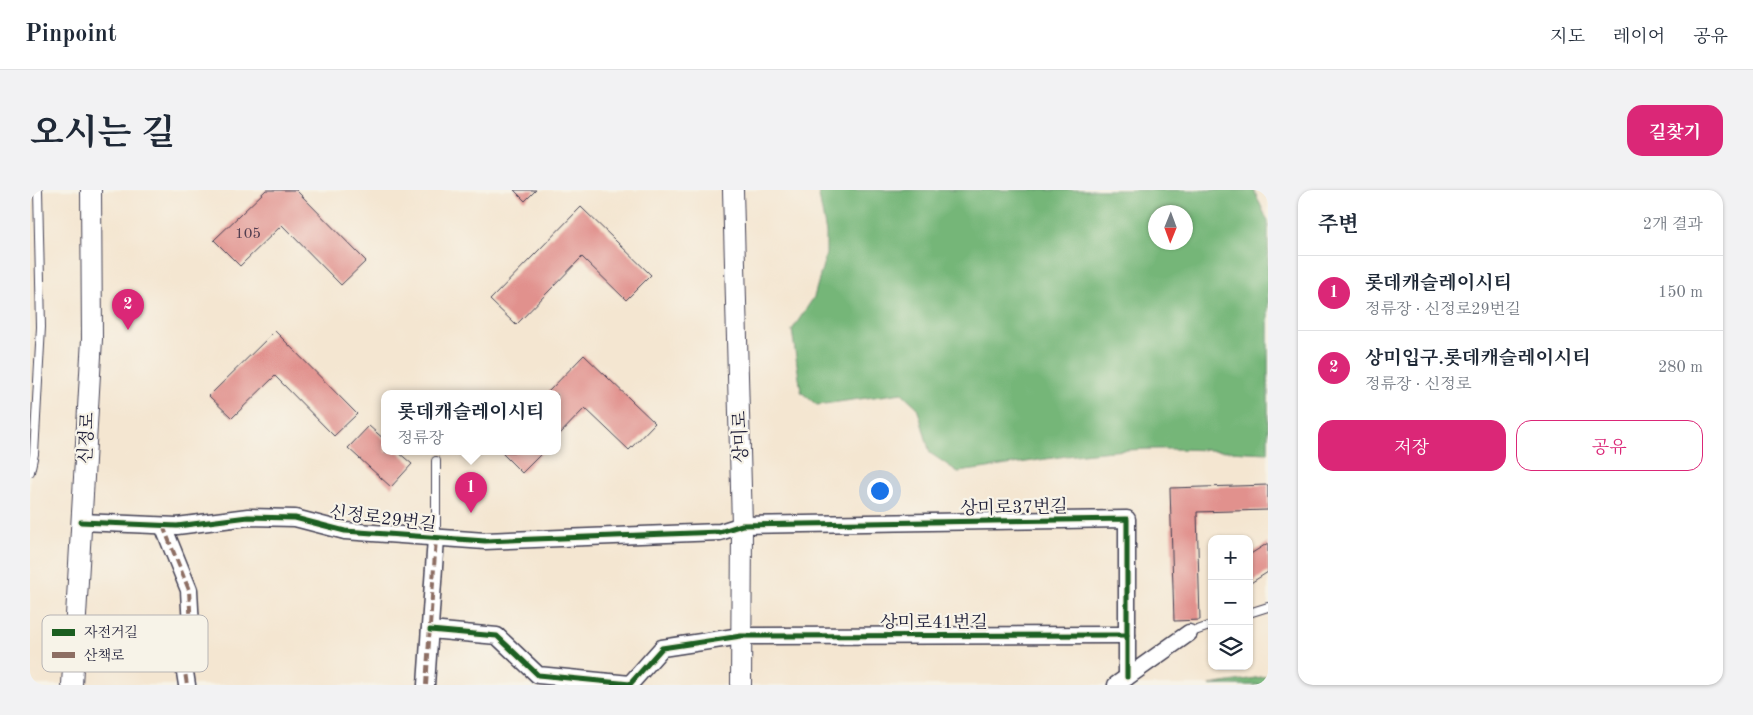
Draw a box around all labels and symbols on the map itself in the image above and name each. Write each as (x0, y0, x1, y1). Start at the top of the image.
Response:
north arrow (1148, 205, 1193, 250)
house number: 105 (235, 227, 261, 242)
pin: 2 (112, 289, 144, 330)
street label: 신정로 (76, 411, 97, 465)
street label: 상미로 (730, 411, 751, 463)
pin: 1 (455, 472, 487, 513)
your location (867, 478, 893, 504)
street label: 상미로37번길 (960, 497, 1068, 518)
street label: 신정로29번길 (328, 502, 438, 534)
street label: 상미로41번길 (880, 613, 988, 632)
legend (42, 615, 208, 672)
text: 자전거길 (84, 625, 138, 640)
text: 산책로 (84, 648, 125, 663)

